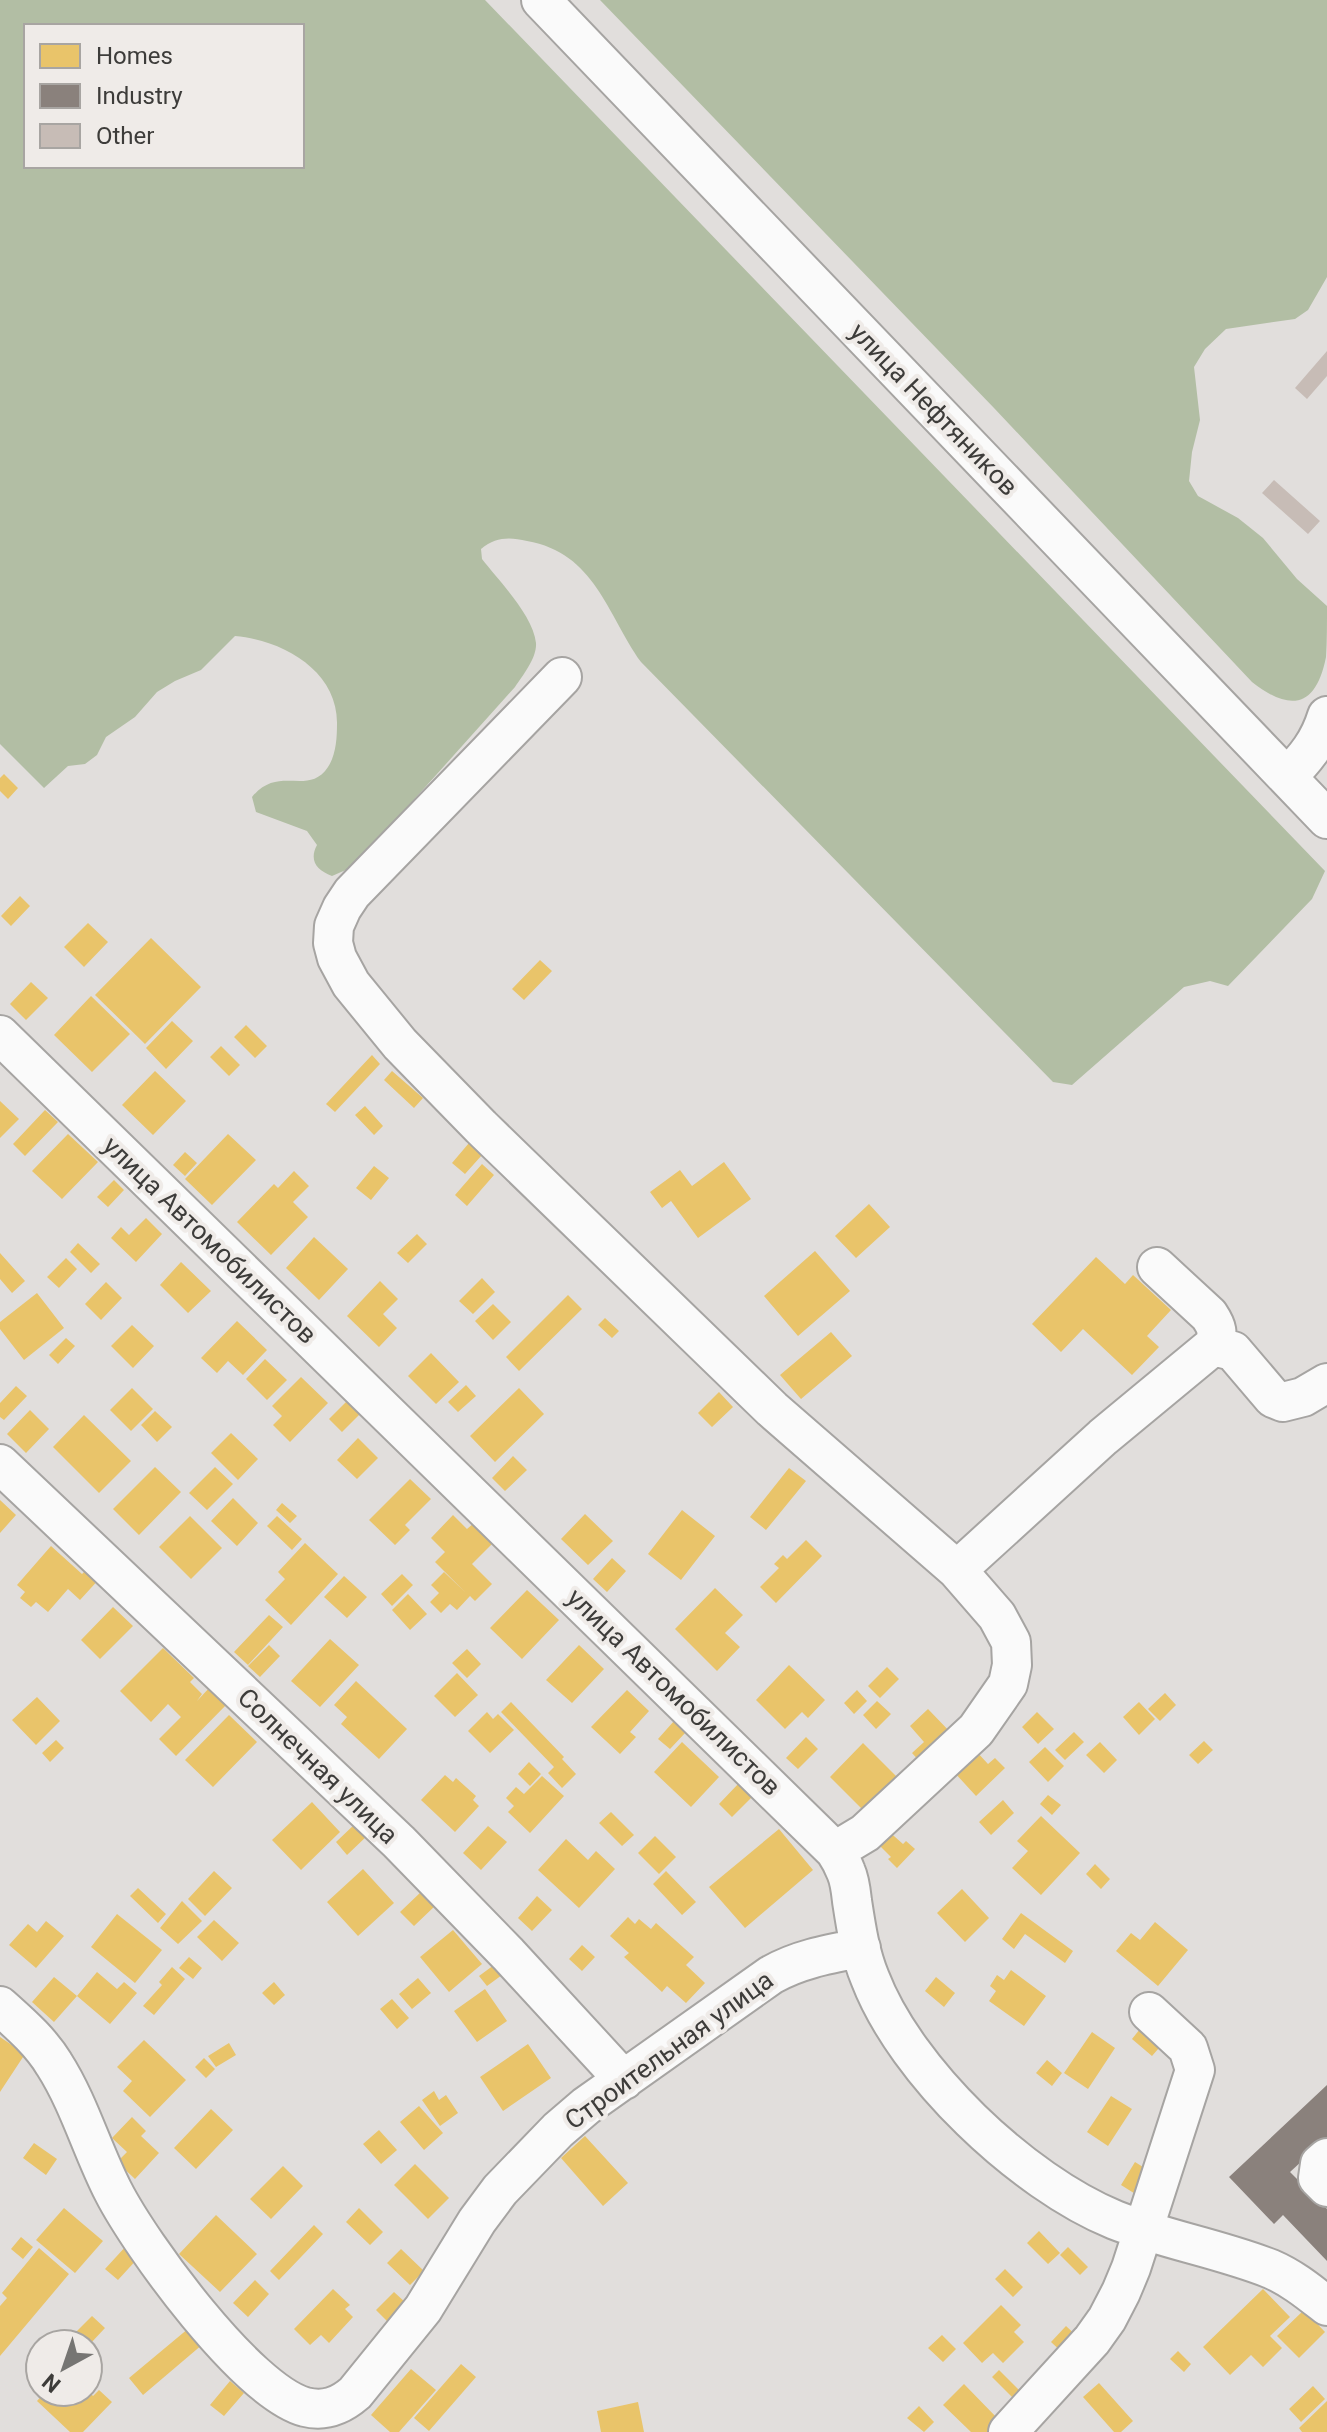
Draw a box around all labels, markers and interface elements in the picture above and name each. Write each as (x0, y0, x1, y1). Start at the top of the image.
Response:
legend (24, 24, 304, 168)
text: Homes (96, 42, 173, 70)
text: Industry (96, 82, 183, 110)
text: Other (96, 122, 154, 150)
street label: улица Нефтяников (844, 316, 1024, 502)
street label: улица Автомобилистов (97, 1130, 323, 1350)
street label: улица Автомобилистов (561, 1582, 787, 1802)
street label: Солнечная улица (232, 1682, 404, 1850)
street label: Строительная улица (559, 1965, 779, 2135)
north arrow (24, 2328, 104, 2408)
text: N (37, 2368, 65, 2398)

